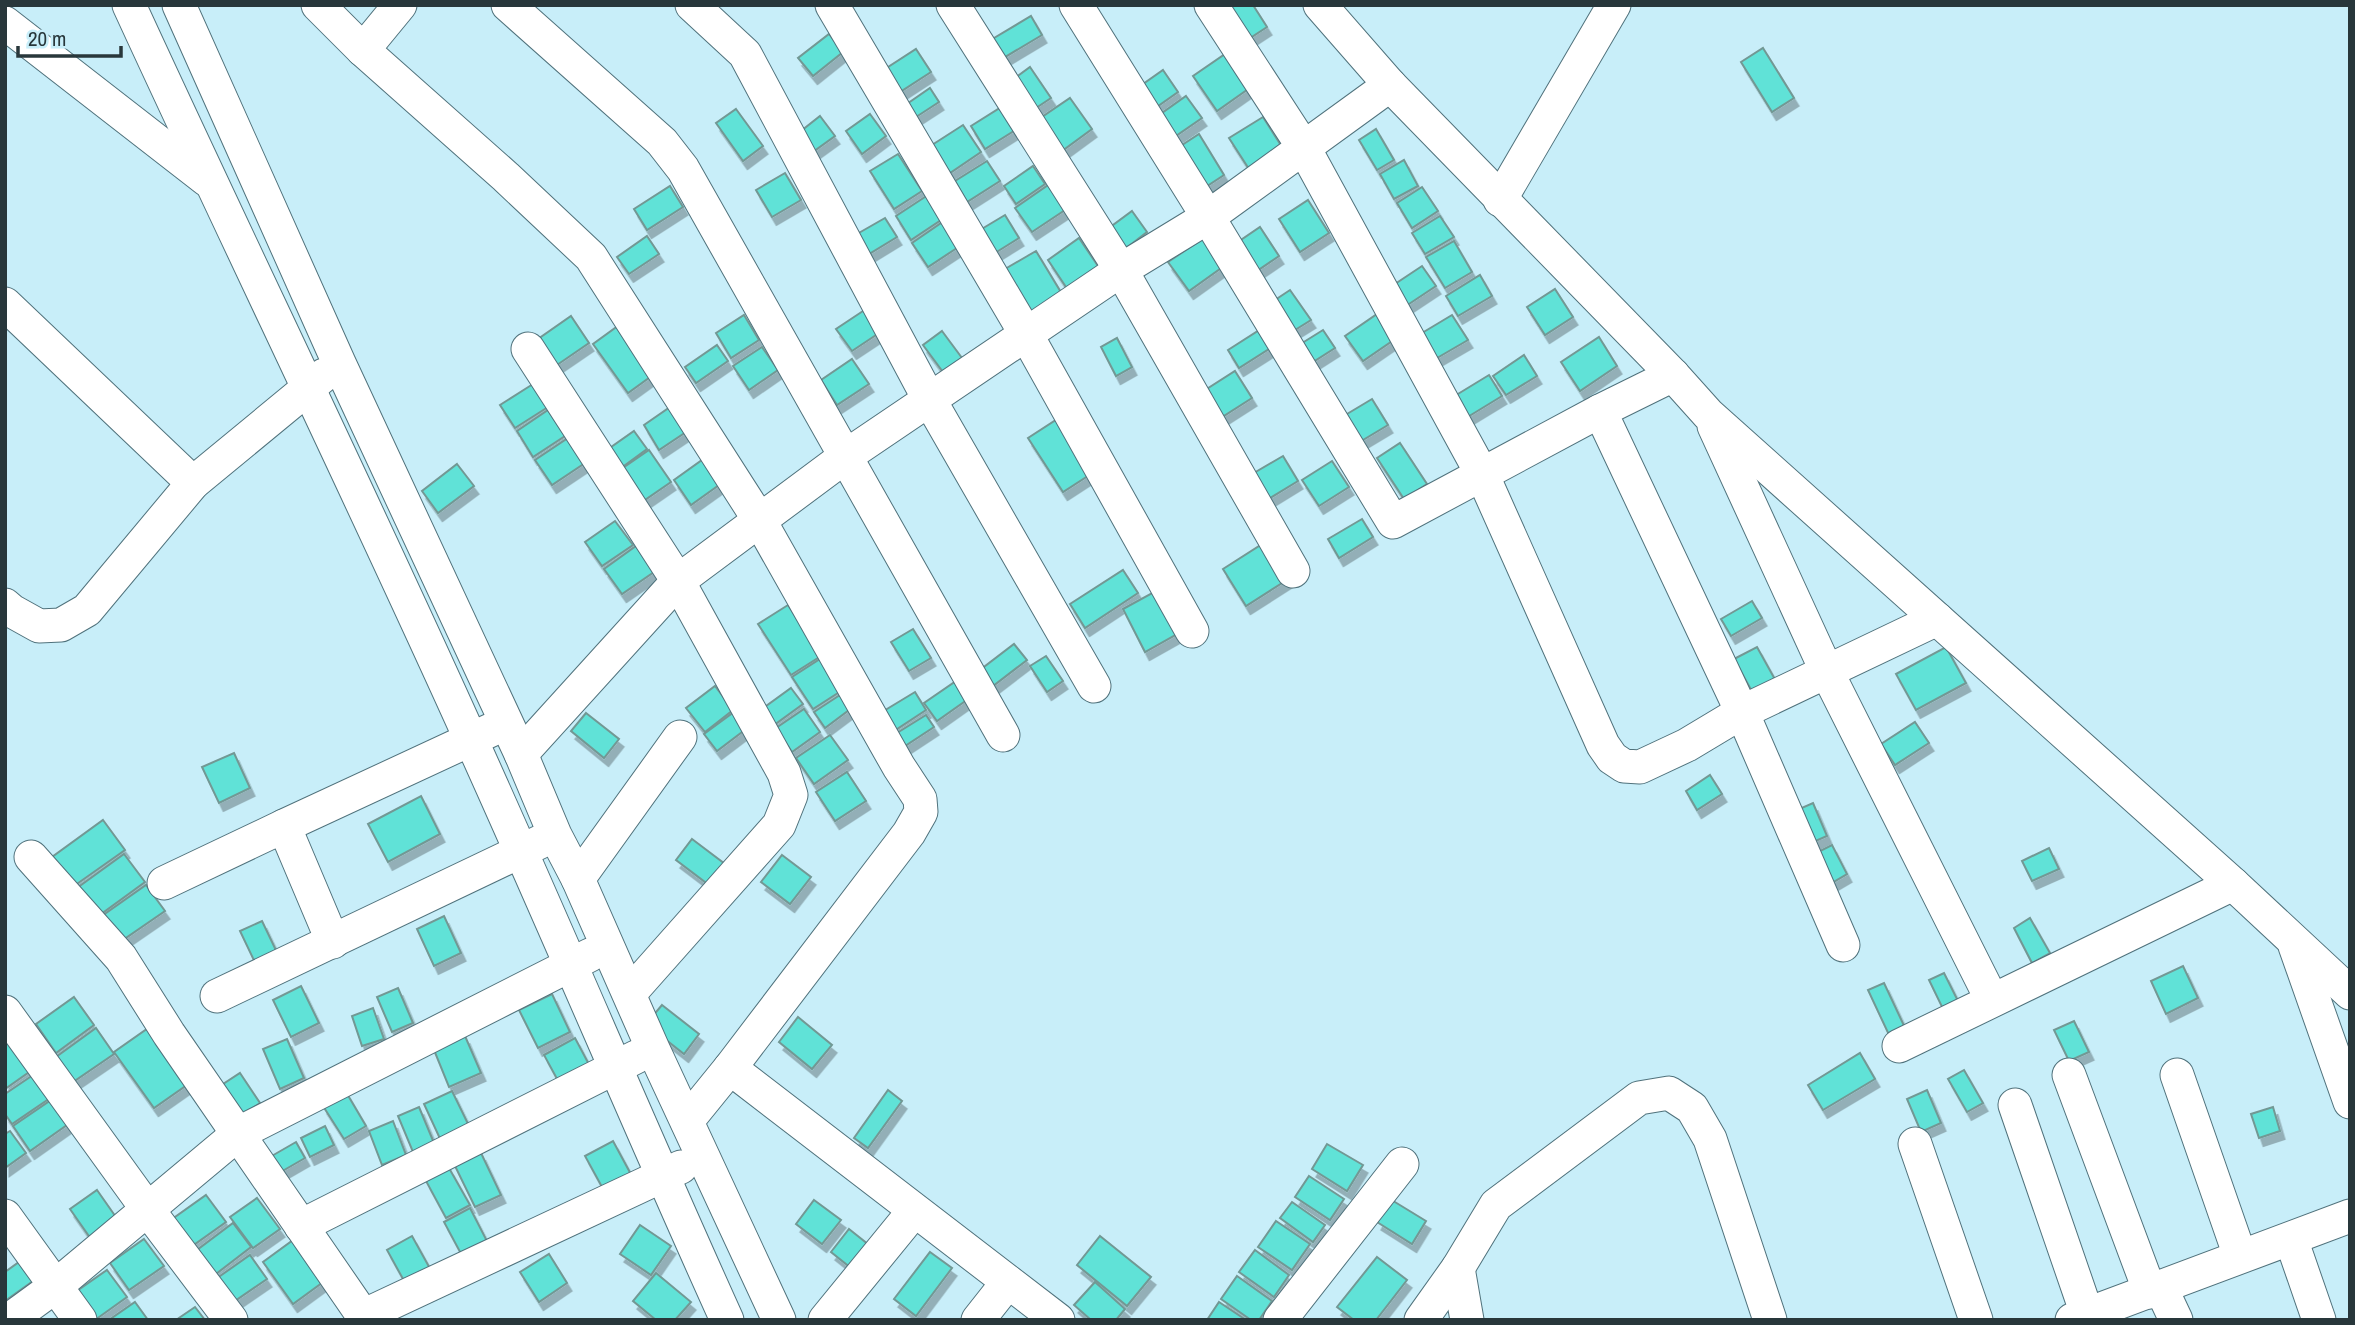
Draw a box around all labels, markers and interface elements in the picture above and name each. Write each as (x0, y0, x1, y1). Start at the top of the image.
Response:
scale bar (18, 14, 121, 58)
text: 20 m (28, 24, 66, 53)

